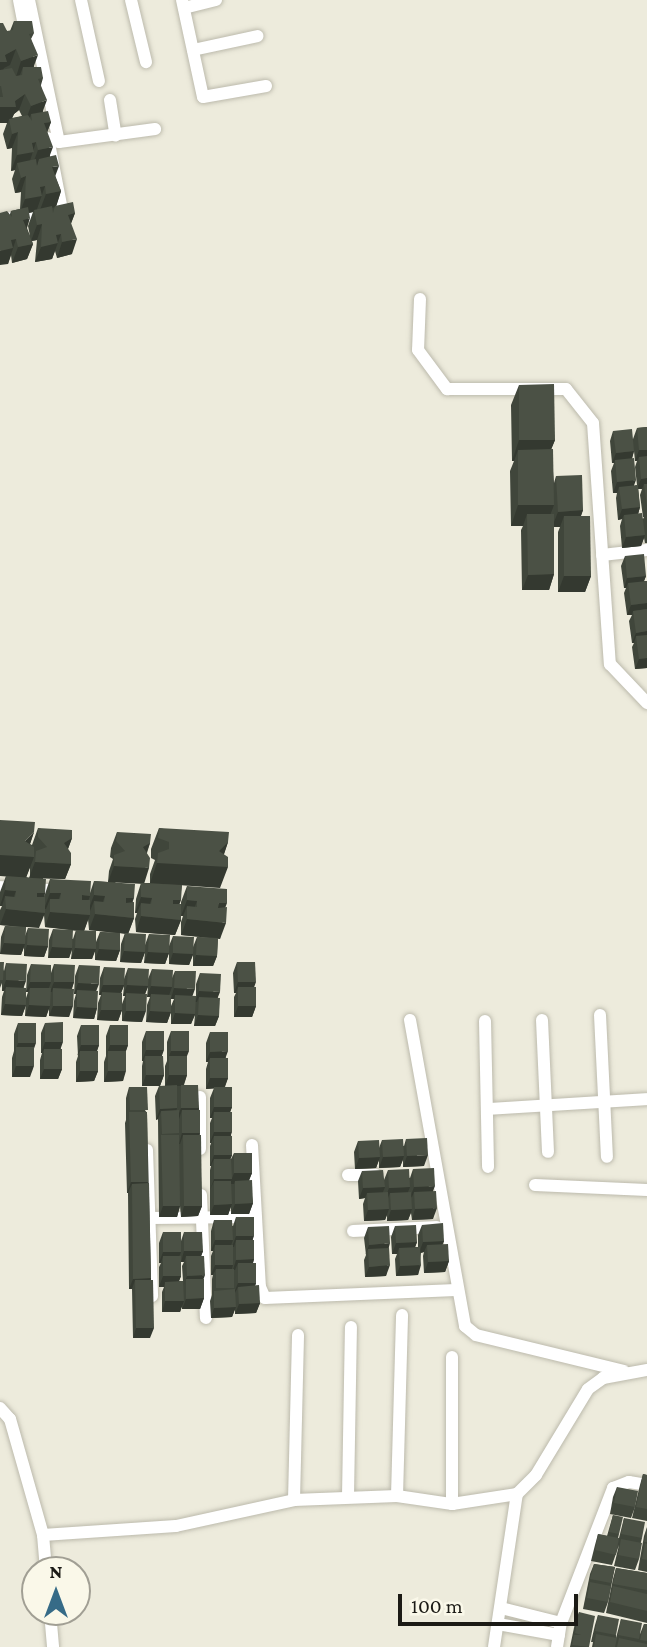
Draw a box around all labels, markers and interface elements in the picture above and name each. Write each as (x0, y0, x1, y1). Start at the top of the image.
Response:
north arrow (21, 1556, 91, 1626)
text: N (50, 1561, 62, 1582)
scale bar (402, 1580, 582, 1624)
text: 100 m (411, 1594, 463, 1618)

